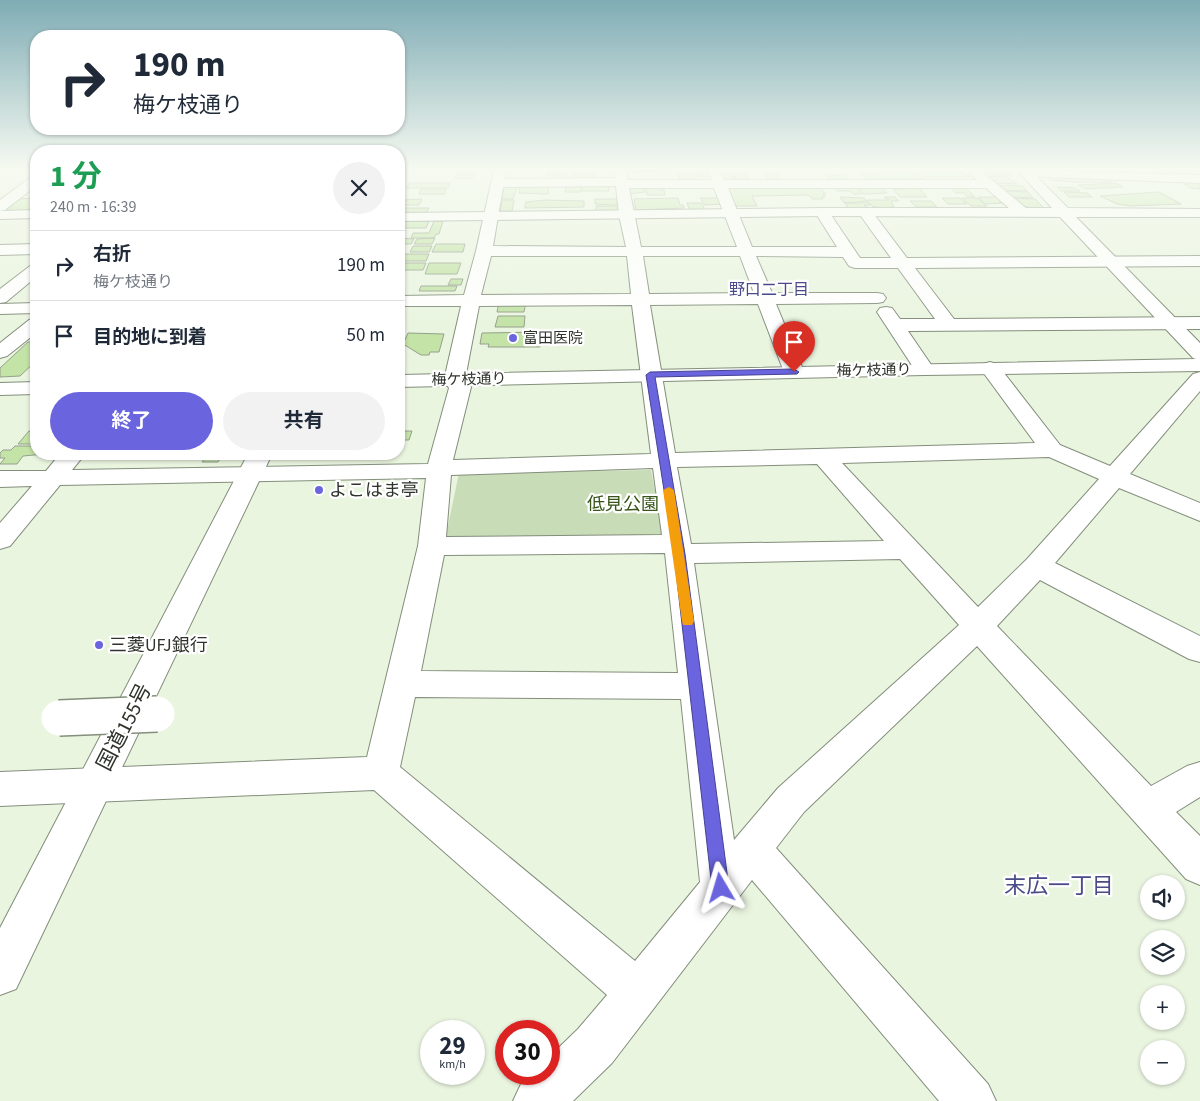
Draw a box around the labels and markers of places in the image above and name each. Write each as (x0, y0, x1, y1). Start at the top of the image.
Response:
pin (773, 321, 815, 372)
place label: 富田医院 (523, 328, 583, 349)
marker: 富田医院 (507, 332, 519, 344)
place label: よこはま亭 (329, 478, 419, 503)
marker: よこはま亭 (313, 484, 325, 496)
place label: 三菱UFJ銀行 (109, 633, 208, 658)
marker: 三菱UFJ銀行 (93, 639, 105, 651)

